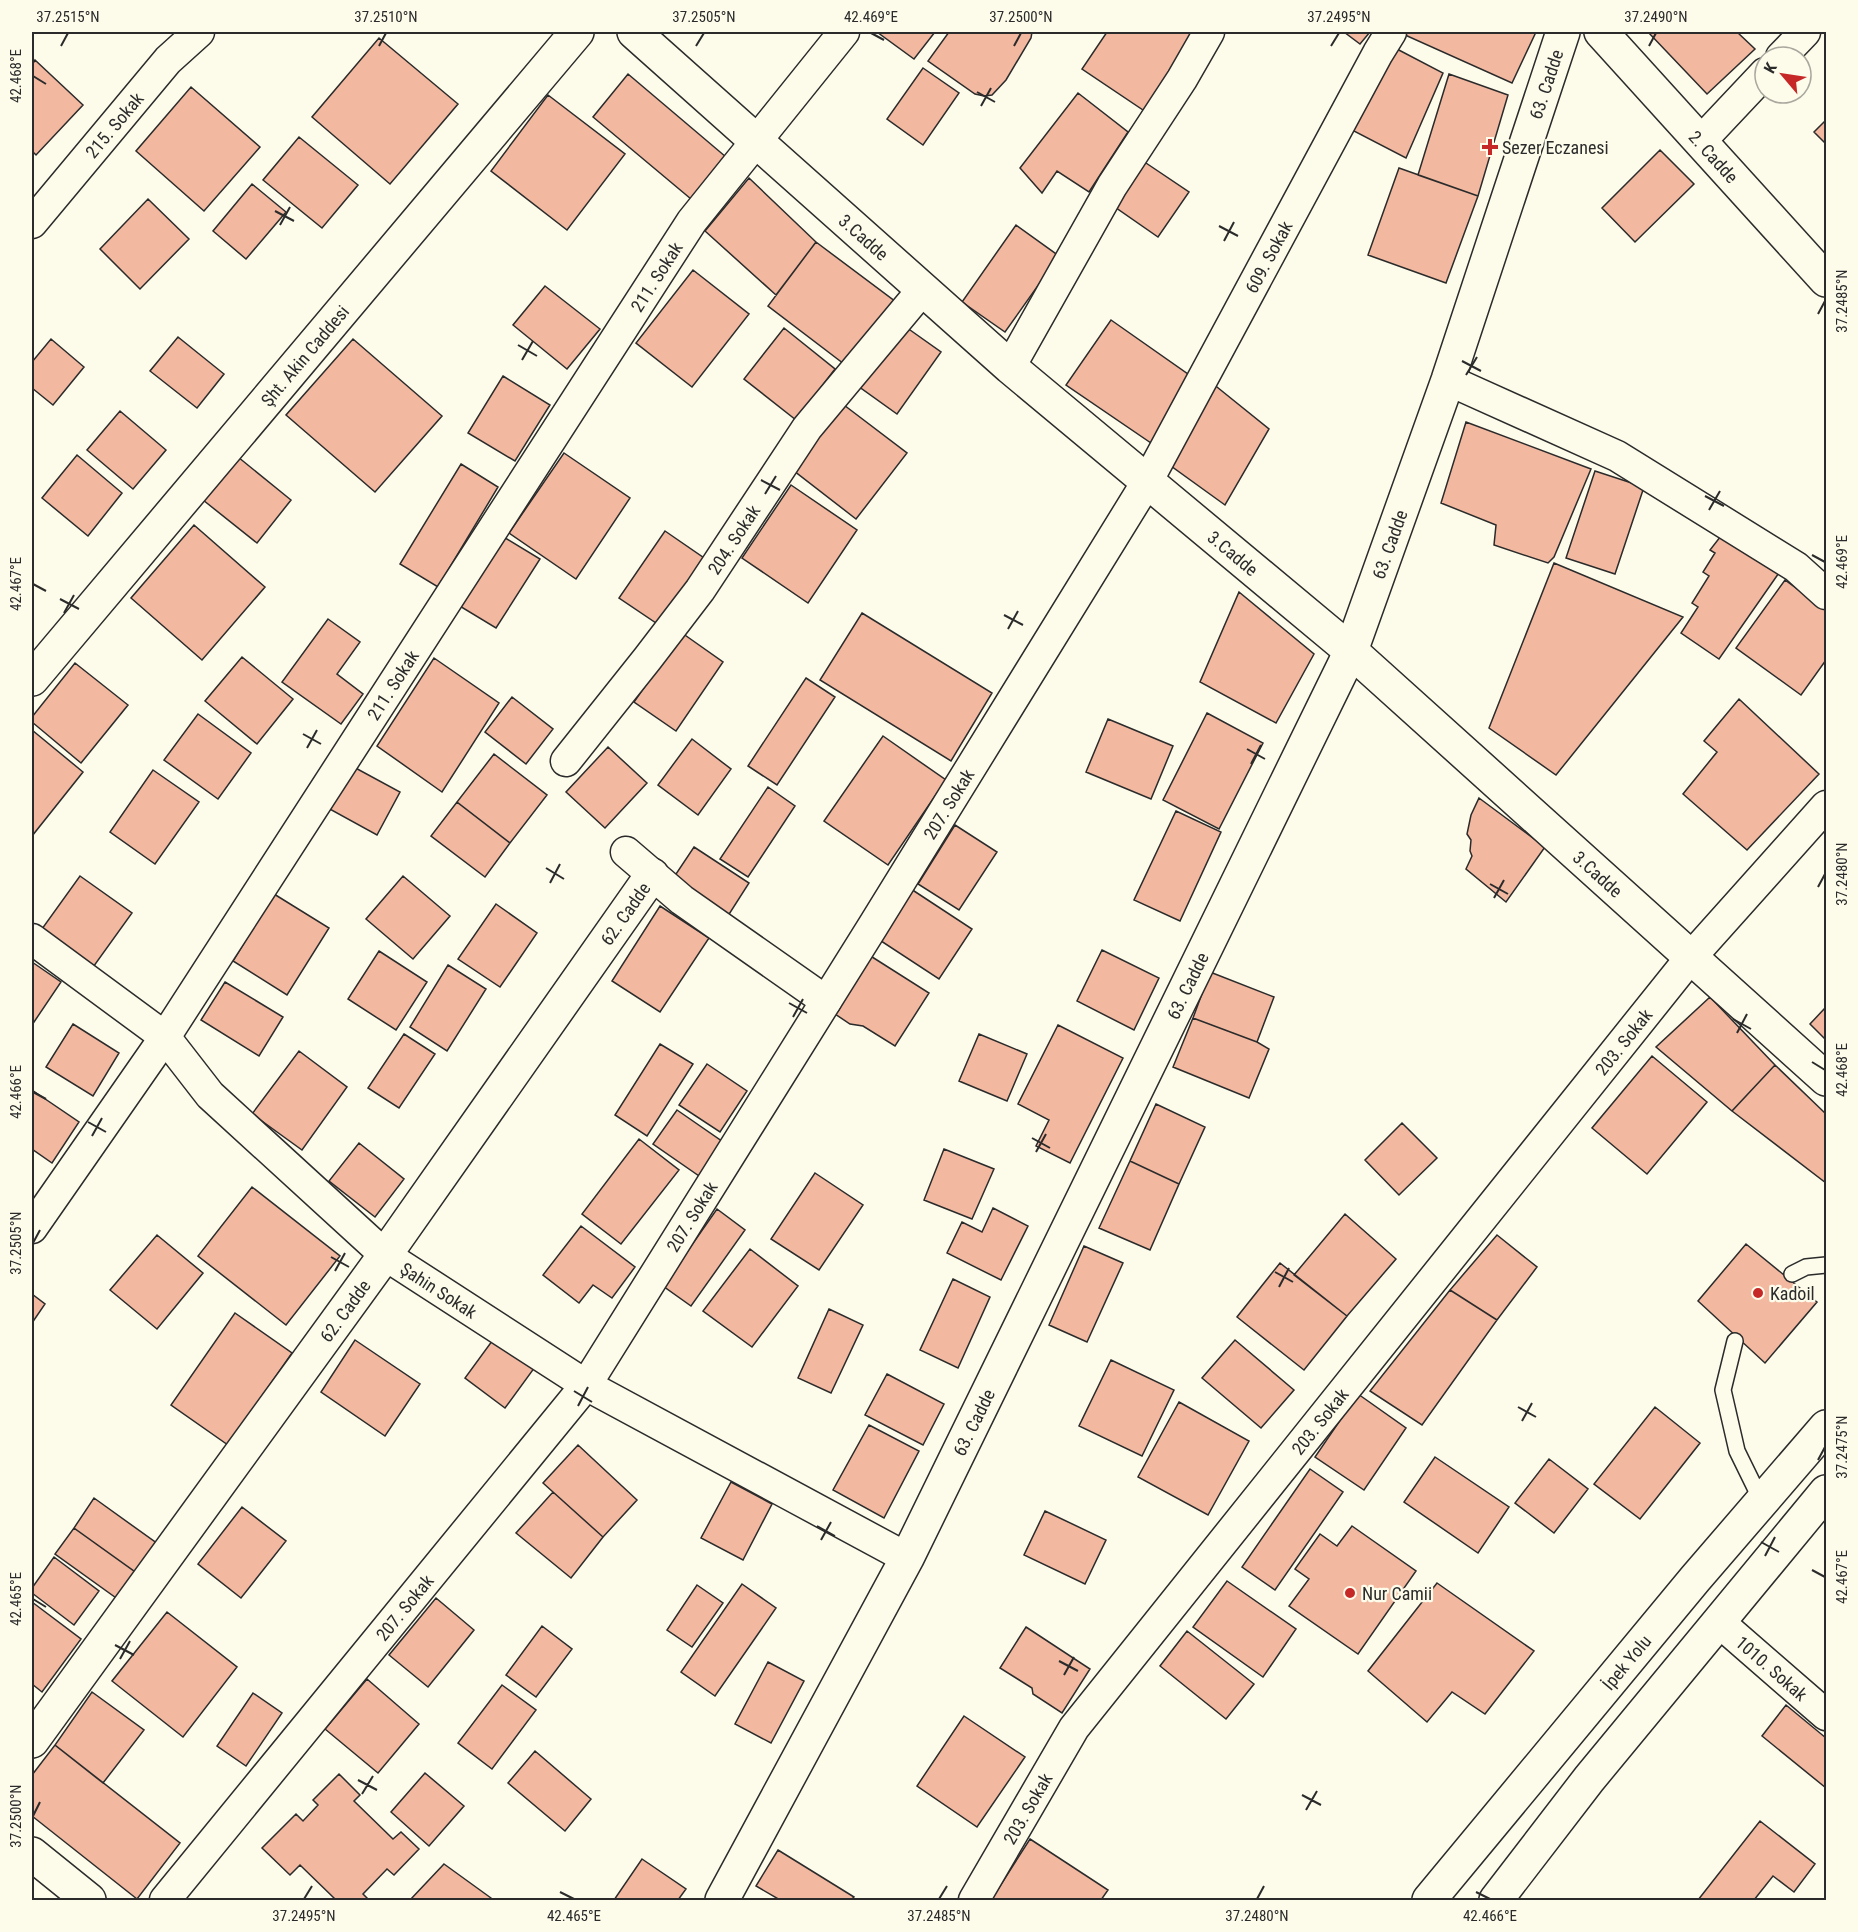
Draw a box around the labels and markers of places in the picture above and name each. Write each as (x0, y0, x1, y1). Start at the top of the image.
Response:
place label: Sezer Eczanesi (1502, 137, 1609, 158)
marker: Sezer Eczanesi (1483, 140, 1497, 154)
place label: Kadoil (1770, 1283, 1815, 1304)
marker: Kadoil (1751, 1286, 1765, 1300)
place label: Nur Camii (1362, 1583, 1432, 1604)
marker: Nur Camii (1343, 1586, 1357, 1600)

